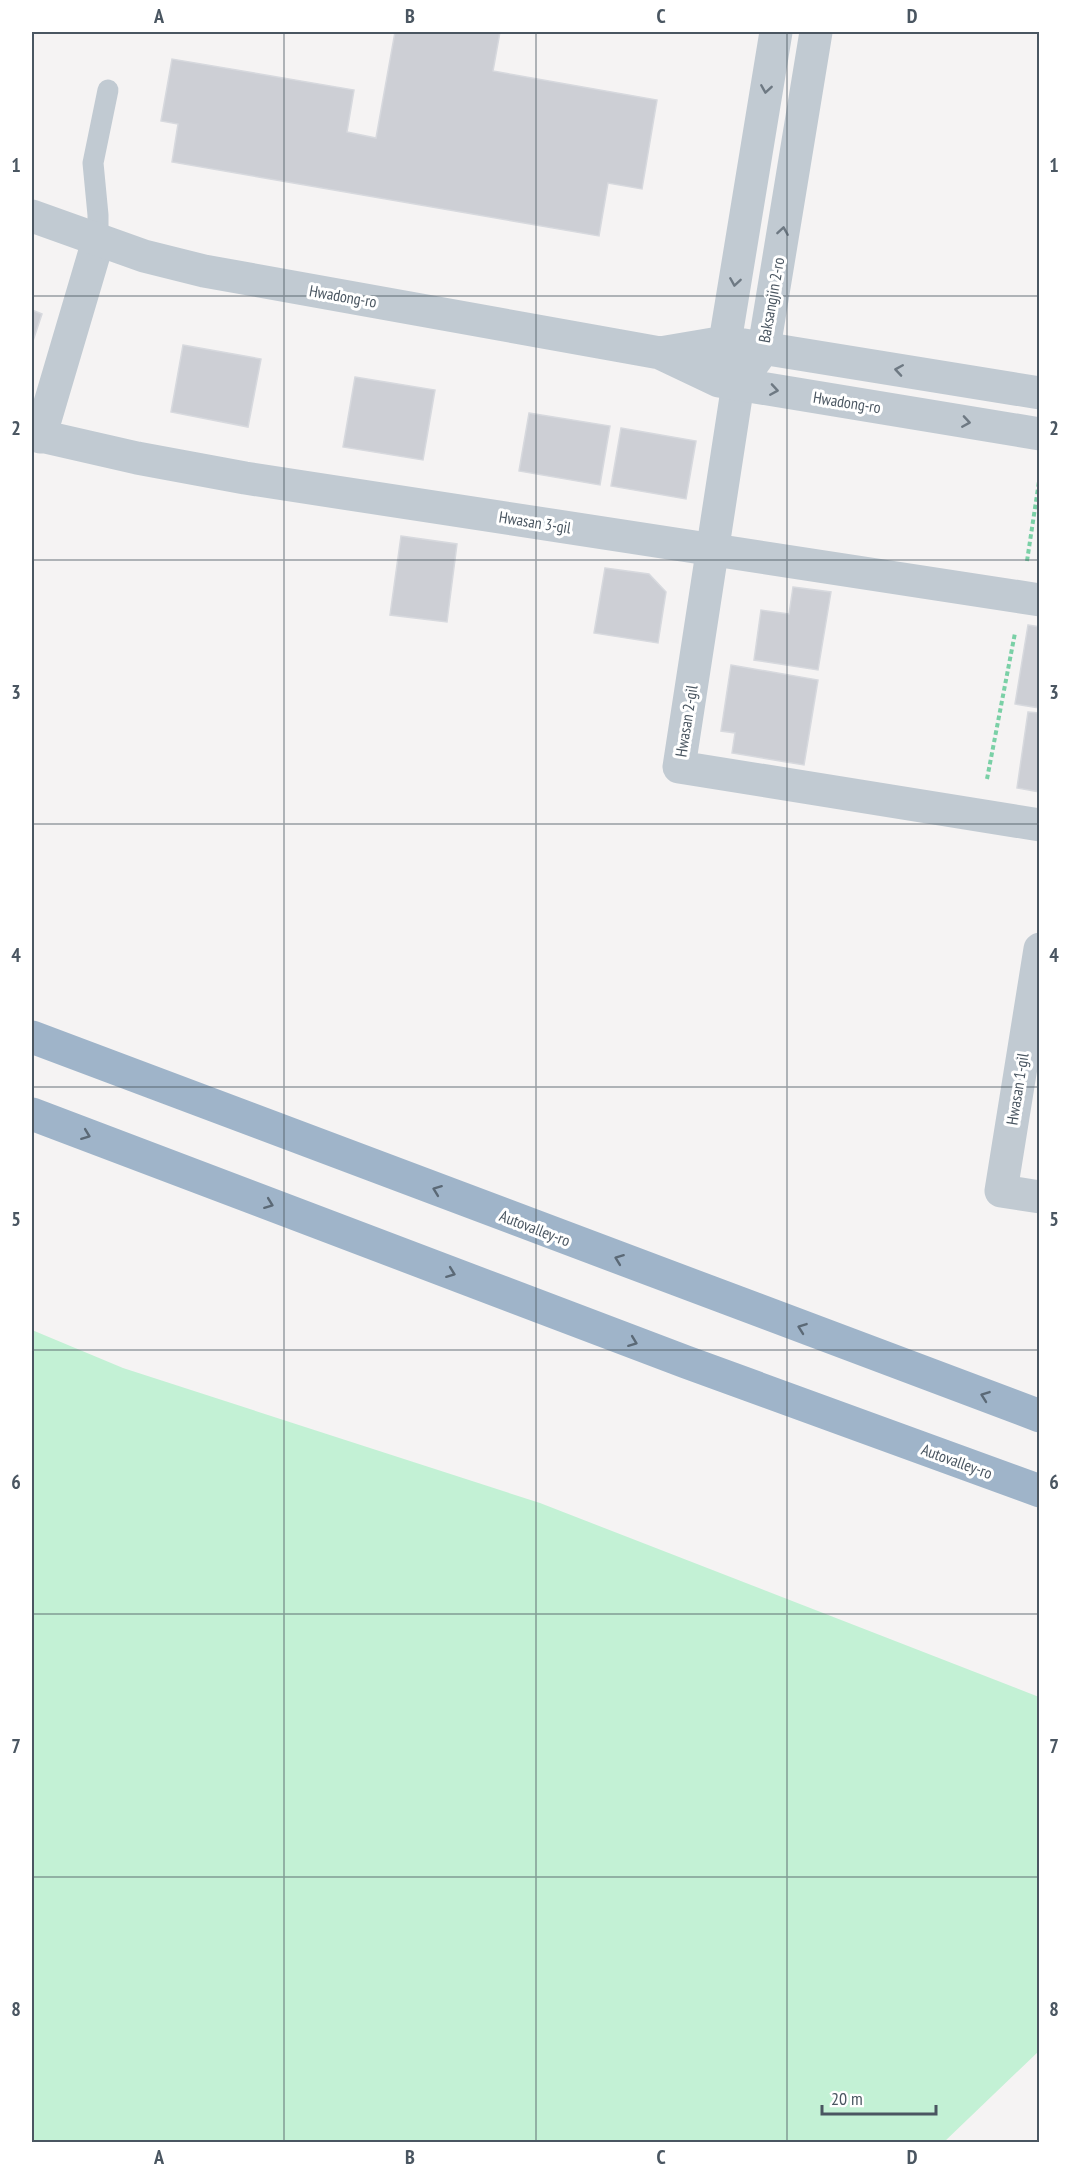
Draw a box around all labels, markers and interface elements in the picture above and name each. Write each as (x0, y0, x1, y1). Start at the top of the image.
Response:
text: A (153, 3, 165, 29)
text: B (405, 3, 415, 29)
text: C (656, 3, 666, 29)
text: D (907, 3, 918, 29)
one-way arrow (761, 85, 773, 94)
text: 1 (11, 152, 21, 178)
text: 1 (1049, 152, 1059, 178)
one-way arrow (777, 226, 789, 236)
street label: Baksangjin 2-ro (754, 256, 788, 344)
one-way arrow (729, 277, 741, 286)
street label: Hwadong-ro (308, 280, 378, 312)
one-way arrow (894, 364, 904, 377)
one-way arrow (769, 384, 779, 396)
street label: Hwadong-ro (812, 387, 882, 417)
text: 2 (11, 415, 21, 441)
one-way arrow (962, 415, 971, 427)
text: 2 (1049, 415, 1059, 441)
street label: Hwasan 3-gil (498, 506, 573, 538)
text: 3 (11, 679, 21, 705)
text: 3 (1049, 679, 1059, 705)
street label: Hwasan 2-gil (670, 683, 702, 758)
text: 4 (11, 942, 21, 968)
text: 4 (1049, 942, 1059, 968)
street label: Hwasan 1-gil (1001, 1051, 1033, 1126)
one-way arrow (80, 1128, 91, 1140)
one-way arrow (432, 1185, 443, 1198)
one-way arrow (262, 1197, 273, 1209)
street label: Autovalley-ro (497, 1205, 573, 1251)
text: 5 (11, 1206, 21, 1232)
text: 5 (1049, 1206, 1059, 1232)
one-way arrow (615, 1254, 625, 1267)
one-way arrow (445, 1266, 456, 1278)
one-way arrow (797, 1323, 808, 1335)
one-way arrow (627, 1335, 638, 1347)
one-way arrow (980, 1391, 991, 1403)
street label: Autovalley-ro (919, 1439, 995, 1483)
text: 6 (11, 1469, 21, 1495)
text: 6 (1049, 1469, 1059, 1495)
text: 7 (11, 1733, 21, 1759)
text: 7 (1049, 1733, 1059, 1759)
text: 8 (11, 1996, 21, 2022)
text: 8 (1049, 1996, 1059, 2022)
scale bar (822, 2078, 936, 2116)
text: 20 m (831, 2087, 863, 2110)
text: A (153, 2144, 165, 2170)
text: B (405, 2144, 415, 2170)
text: C (656, 2144, 666, 2170)
text: D (907, 2144, 918, 2170)

